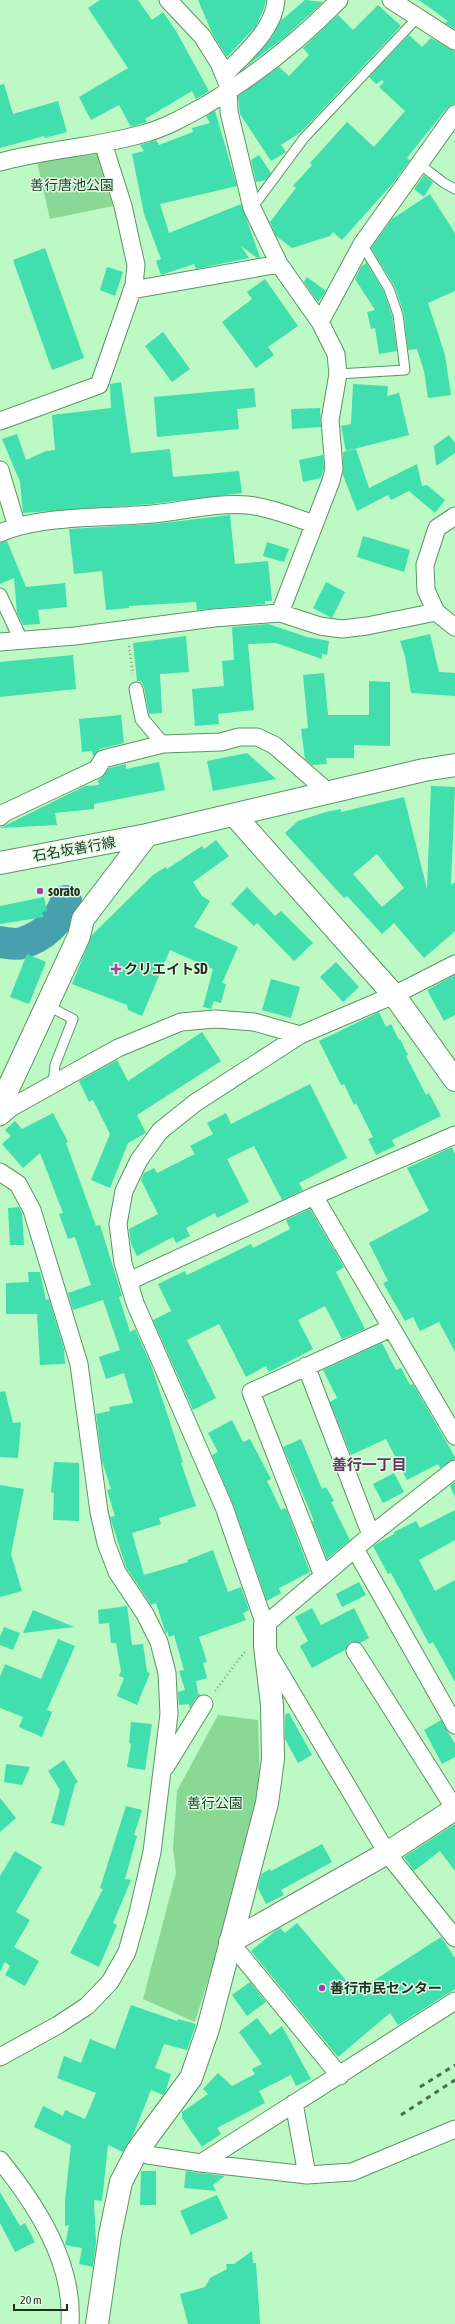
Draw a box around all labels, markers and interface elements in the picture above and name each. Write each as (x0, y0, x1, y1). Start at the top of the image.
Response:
park label: 善行唐池公園 (30, 177, 114, 193)
street label: 石名坂善行線 (31, 834, 117, 864)
place label: sorato (48, 883, 81, 899)
marker: sorato (35, 886, 45, 896)
place label: クリエイトSD (124, 961, 208, 977)
marker: クリエイトSD (111, 964, 121, 974)
district label: 善行一丁目 (331, 1456, 407, 1473)
park label: 善行公園 (187, 1795, 243, 1811)
place label: 善行市民センター (330, 1980, 442, 1996)
marker: 善行市民センター (317, 1983, 327, 1993)
scale bar (14, 2286, 67, 2312)
text: 20 m (20, 2293, 42, 2307)

